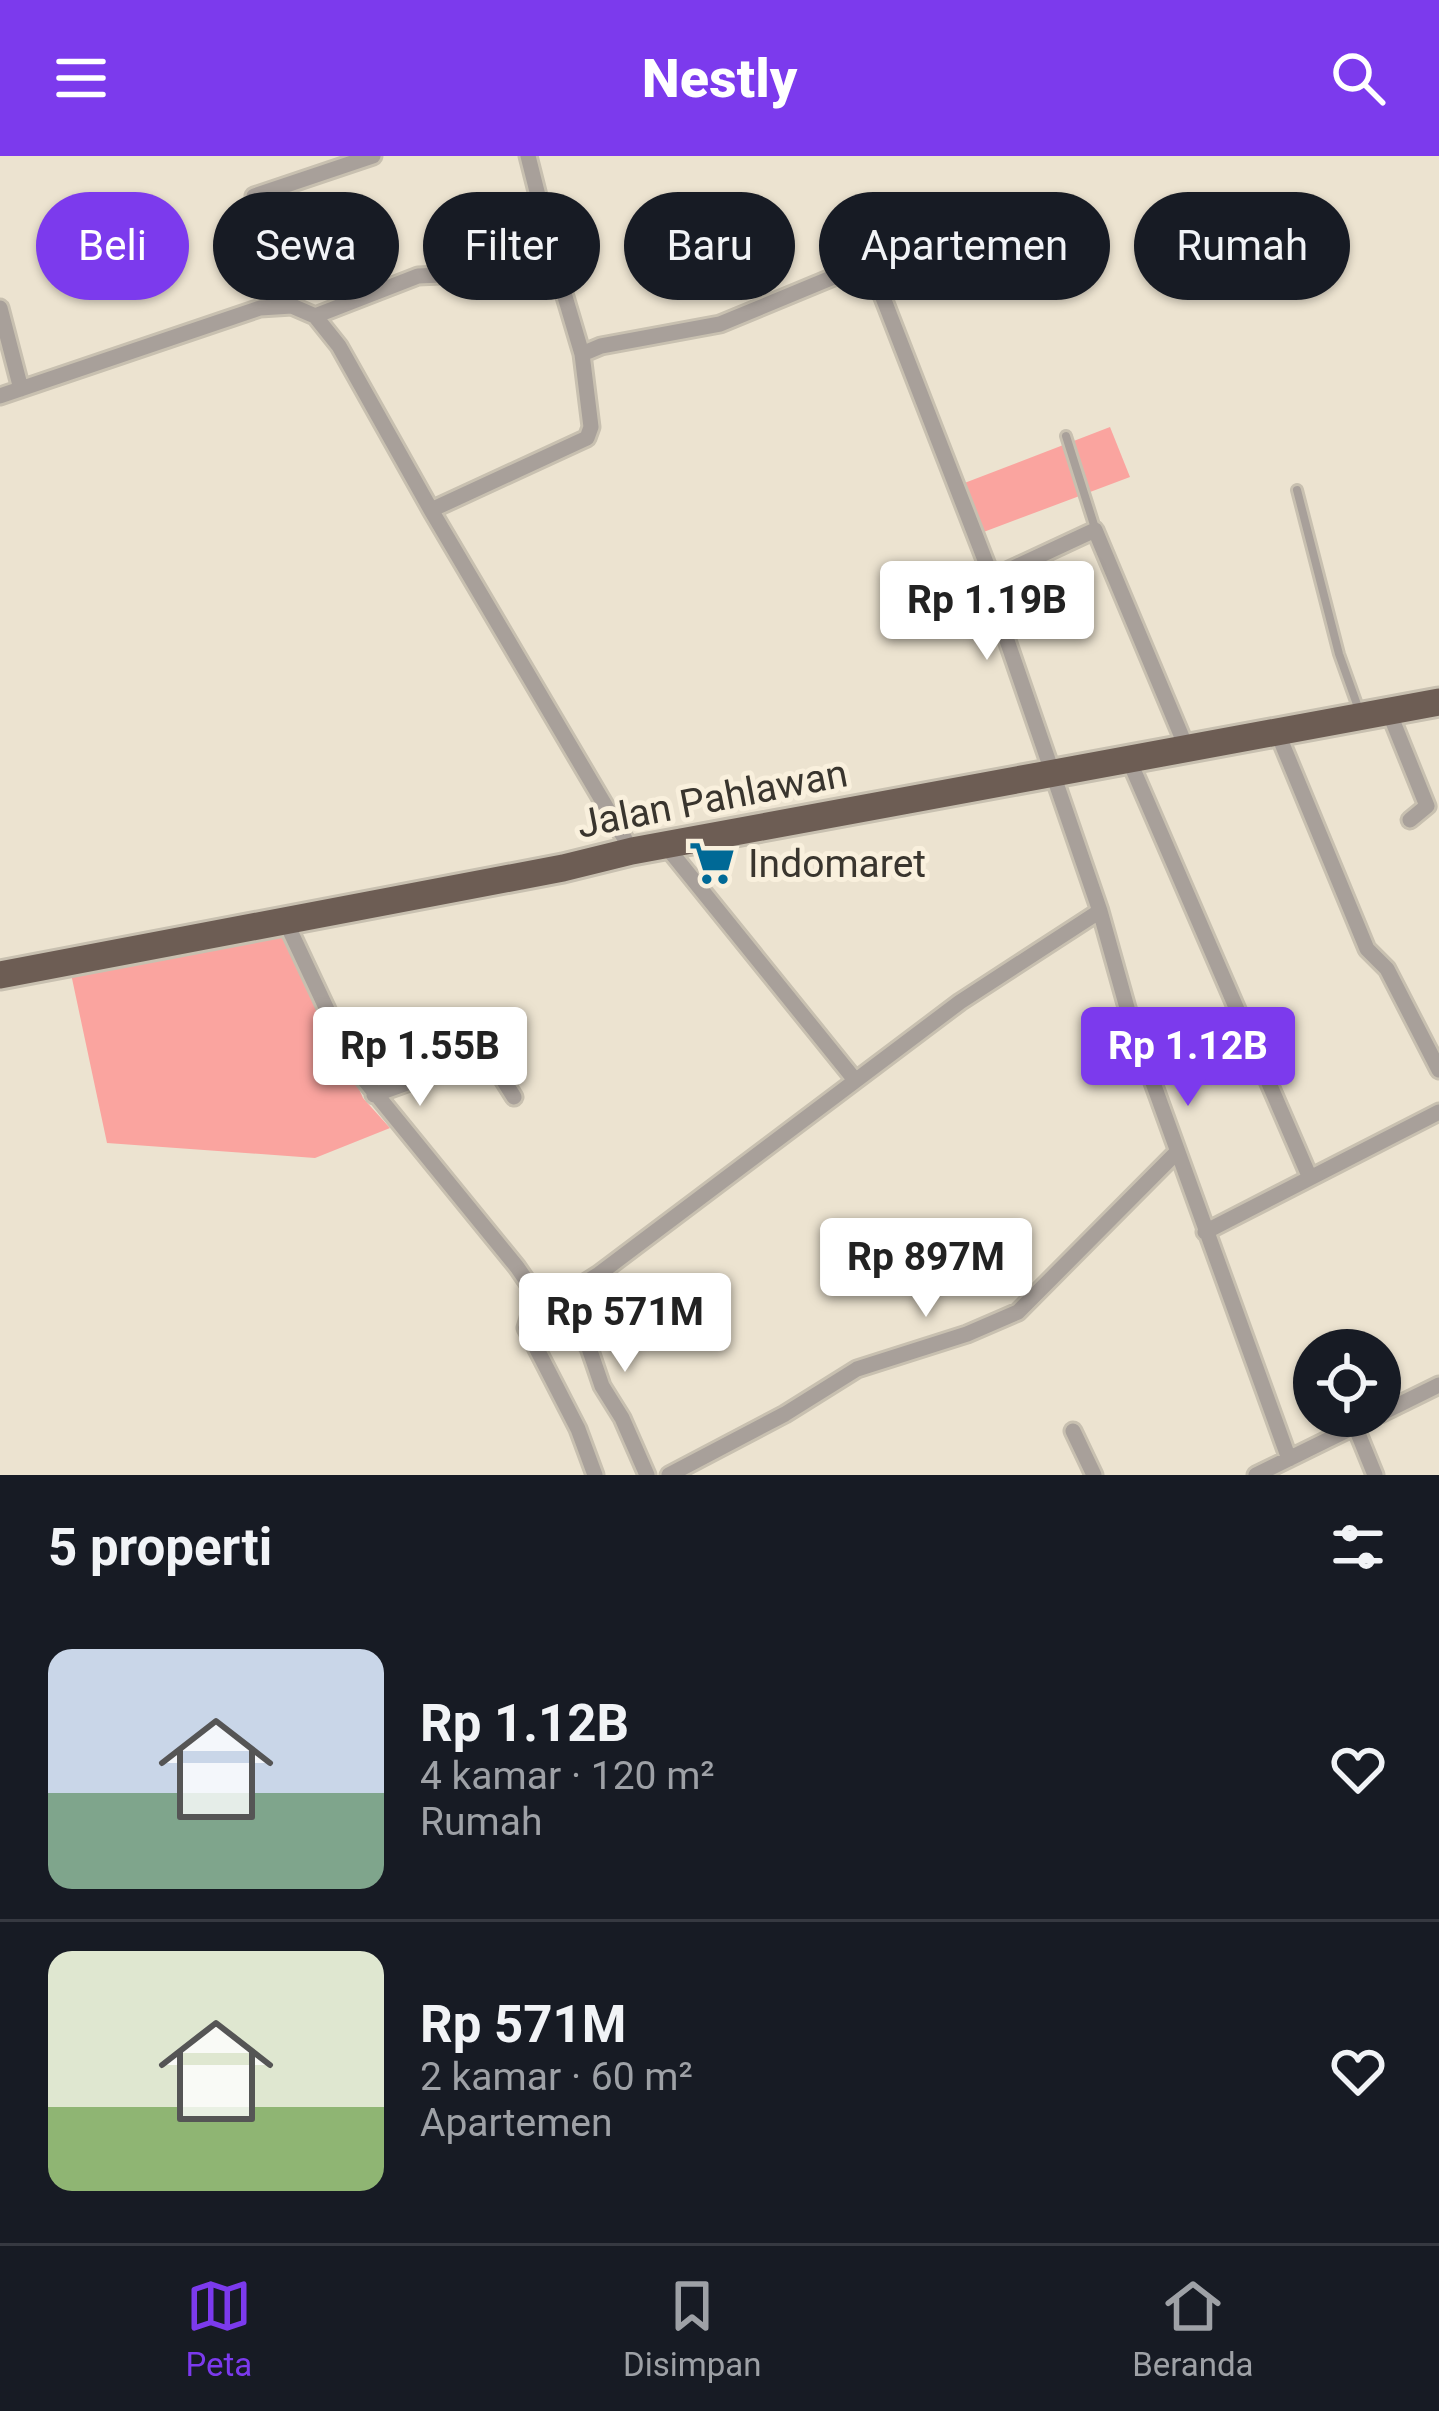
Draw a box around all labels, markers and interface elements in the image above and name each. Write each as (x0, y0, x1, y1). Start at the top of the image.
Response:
icon: menu (48, 45, 114, 111)
icon: search (1325, 45, 1391, 111)
text: Nestly (642, 47, 797, 110)
chip: Beli (36, 192, 189, 300)
chip: Sewa (213, 192, 399, 300)
chip: Filter (423, 192, 600, 300)
chip: Baru (624, 192, 795, 300)
chip: Apartemen (819, 192, 1110, 300)
chip: Rumah (1134, 192, 1350, 300)
pin: Rp 1.19B (863, 561, 1111, 663)
text: Rp 1.19B (907, 577, 1067, 623)
street label: Jalan Pahlawan (573, 750, 851, 848)
supermarket icon: Indomaret (687, 838, 737, 888)
place label: Indomaret (748, 841, 926, 887)
pin: Rp 1.55B (296, 1007, 544, 1109)
pin: Rp 1.12B (1064, 1007, 1312, 1109)
text: Rp 1.55B (340, 1023, 500, 1069)
text: Rp 1.12B (1108, 1023, 1268, 1069)
pin: Rp 897M (815, 1218, 1037, 1320)
text: Rp 897M (847, 1234, 1005, 1280)
pin: Rp 571M (514, 1273, 736, 1375)
text: Rp 571M (546, 1289, 704, 1335)
map controls (1293, 1329, 1401, 1437)
button: locate (1293, 1329, 1401, 1437)
icon: filters (1325, 1514, 1391, 1580)
text: 5 properti (48, 1518, 272, 1577)
text: Rp 1.12B (420, 1694, 629, 1753)
icon: home (144, 1697, 288, 1841)
icon: heart (1325, 1736, 1391, 1802)
text: 4 kamar · 120 m² (420, 1753, 715, 1799)
text: Rumah (420, 1799, 542, 1845)
text: Rp 571M (420, 1995, 626, 2054)
icon: home (144, 1999, 288, 2143)
icon: heart (1325, 2038, 1391, 2104)
text: 2 kamar · 60 m² (420, 2054, 693, 2100)
text: Apartemen (420, 2100, 613, 2146)
tab: Peta (185, 2273, 252, 2384)
tab: Disimpan (623, 2273, 761, 2384)
tab: Beranda (1132, 2273, 1254, 2384)

